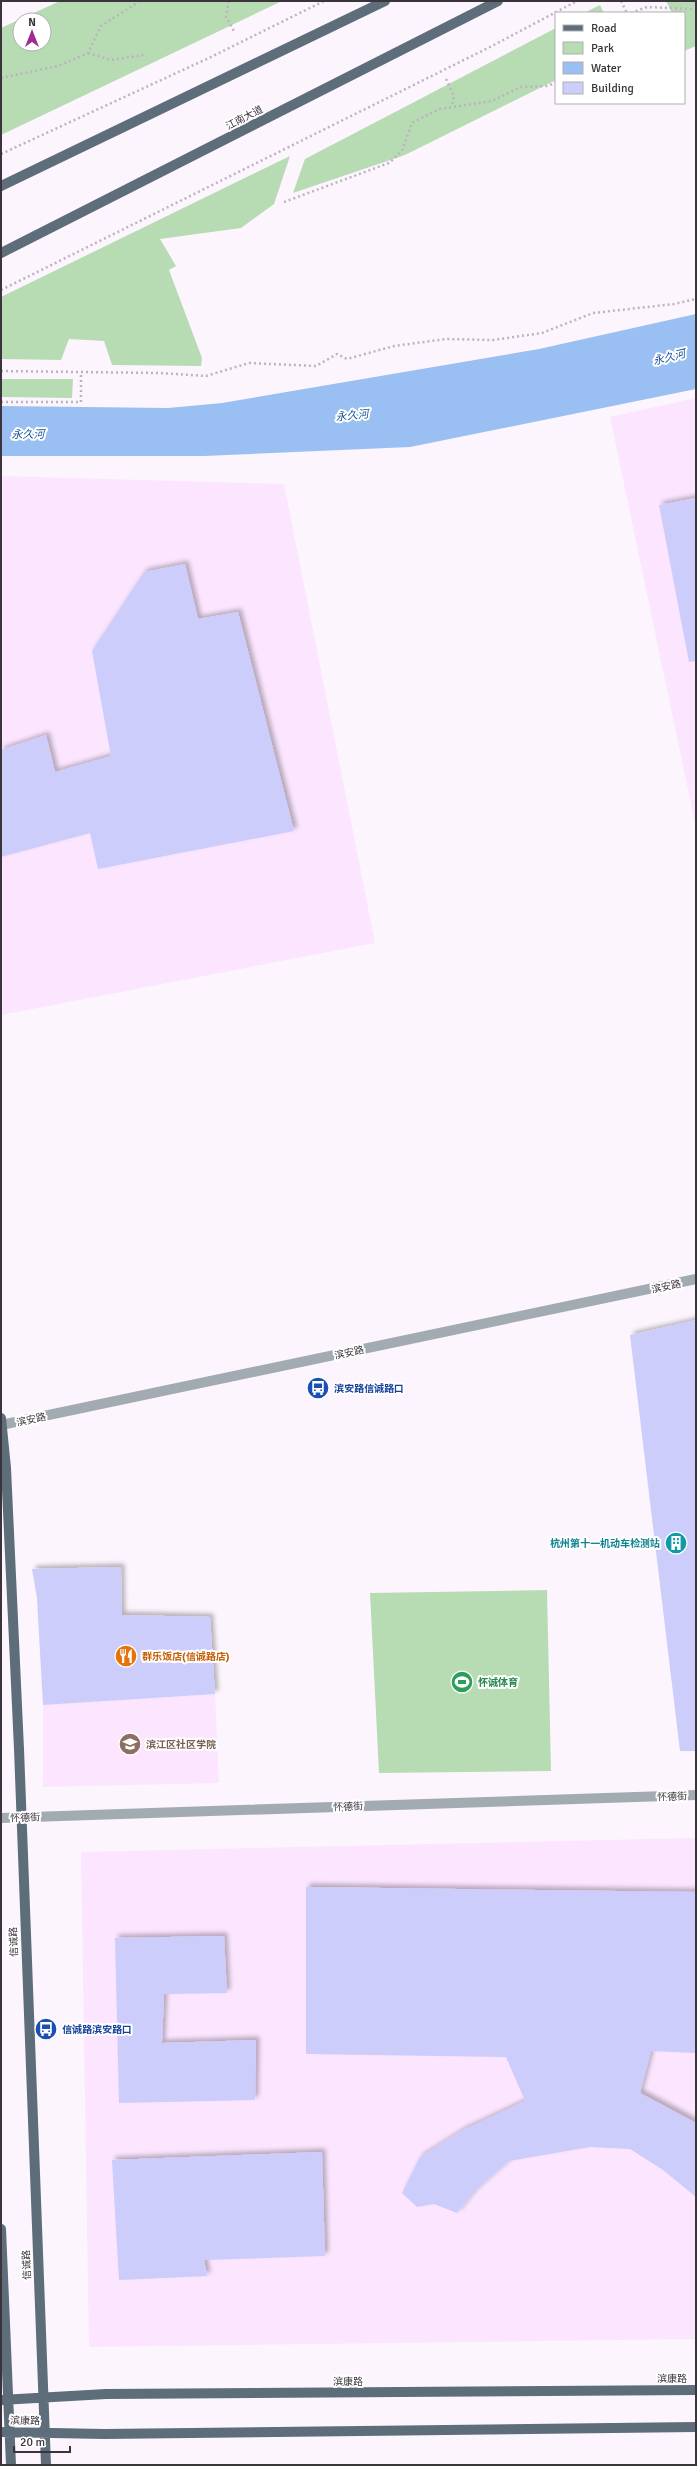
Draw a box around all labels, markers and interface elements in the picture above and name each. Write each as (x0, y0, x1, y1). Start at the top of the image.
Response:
north arrow (12, 12, 52, 52)
legend (555, 12, 685, 104)
text: N (28, 16, 36, 29)
text: Road (591, 21, 617, 36)
text: Park (591, 41, 614, 56)
text: Water (591, 61, 622, 76)
text: Building (591, 81, 634, 96)
street label: 江南大道 (224, 103, 265, 132)
water label: 永久河 (652, 347, 689, 368)
water label: 永久河 (335, 407, 371, 424)
water label: 永久河 (11, 428, 47, 441)
street label: 滨安路 (650, 1278, 682, 1296)
street label: 滨安路 (333, 1344, 365, 1362)
bus stop icon: 滨安路信诚路口 (305, 1375, 331, 1401)
place label: 滨安路信诚路口 (334, 1382, 404, 1395)
street label: 滨安路 (15, 1411, 47, 1429)
building icon: 杭州第十一机动车检测站 (663, 1530, 689, 1556)
place label: 杭州第十一机动车检测站 (550, 1537, 660, 1550)
restaurant icon: 群乐饭店(信诚路店) (113, 1643, 139, 1669)
place label: 群乐饭店(信诚路店) (142, 1650, 230, 1663)
sports icon: 怀诚体育 (449, 1669, 475, 1695)
place label: 怀诚体育 (478, 1676, 518, 1689)
school or university icon: 滨江区社区学院 (117, 1731, 143, 1757)
place label: 滨江区社区学院 (146, 1738, 216, 1751)
street label: 怀德街 (657, 1790, 687, 1804)
street label: 怀德街 (333, 1800, 363, 1814)
street label: 怀德街 (10, 1811, 40, 1825)
street label: 信诚路 (7, 1927, 21, 1957)
bus stop icon: 信诚路滨安路口 (33, 2016, 59, 2042)
place label: 信诚路滨安路口 (62, 2023, 132, 2036)
street label: 信诚路 (20, 2250, 34, 2280)
street label: 滨康路 (657, 2373, 687, 2385)
street label: 滨康路 (333, 2376, 363, 2388)
street label: 滨康路 (10, 2415, 40, 2427)
scale bar (14, 2428, 70, 2454)
text: 20 m (20, 2435, 45, 2450)

